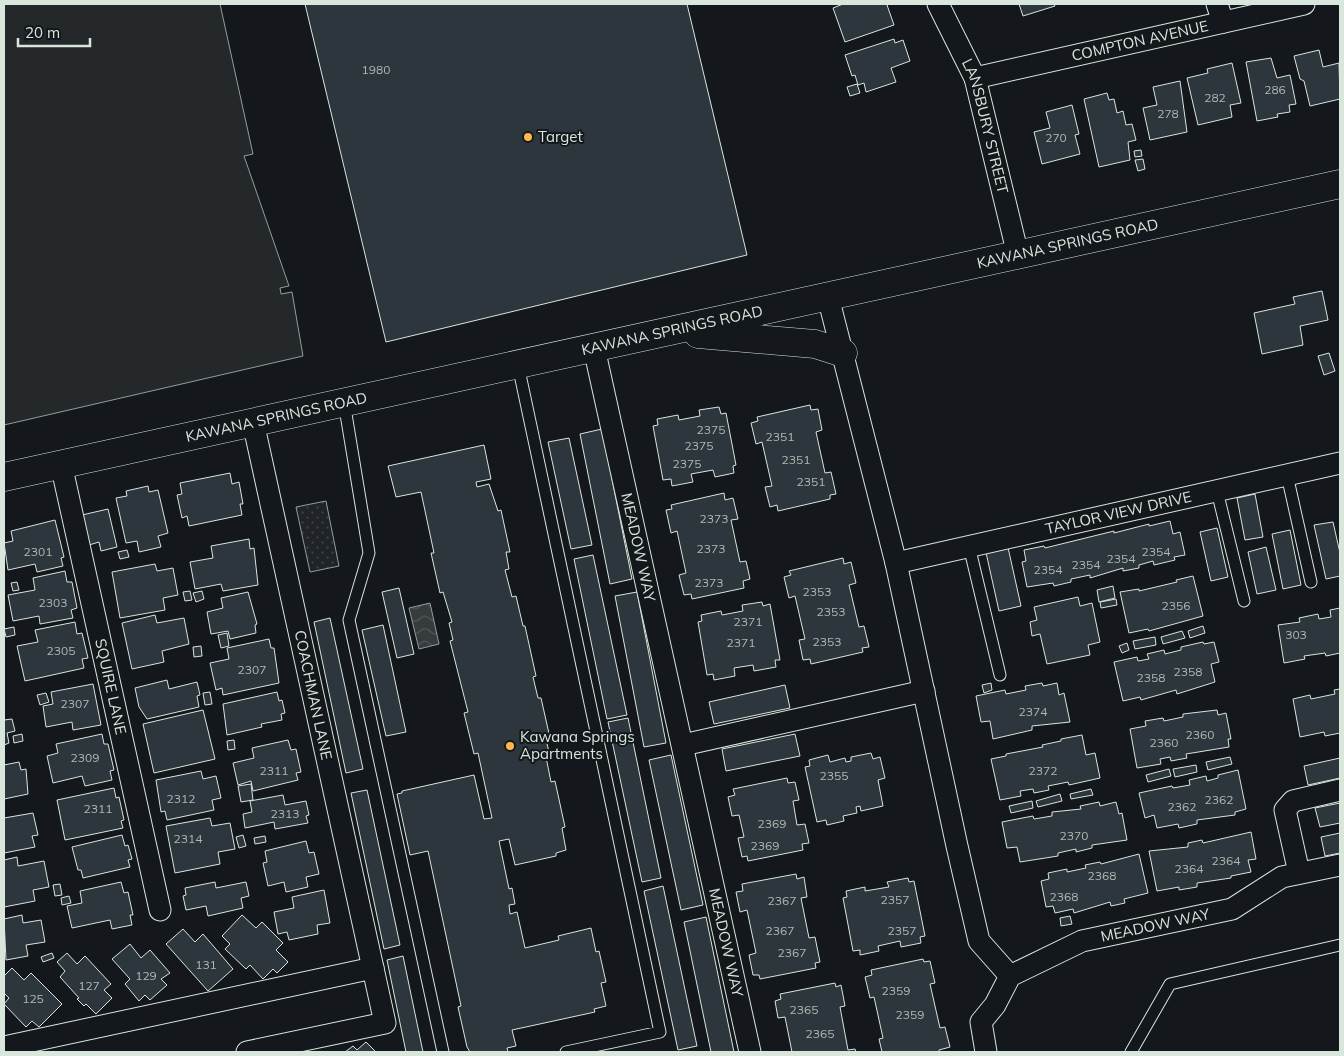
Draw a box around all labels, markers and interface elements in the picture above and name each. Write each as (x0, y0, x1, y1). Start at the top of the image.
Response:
scale bar (18, 15, 90, 47)
street label: COMPTON AVENUE (1070, 16, 1210, 65)
text: 20 m (25, 23, 60, 42)
street label: LANSBURY STREET (958, 55, 1013, 196)
house number: 1980 (362, 62, 390, 77)
house number: 286 (1264, 82, 1286, 97)
house number: 282 (1204, 90, 1226, 105)
house number: 278 (1157, 106, 1179, 121)
place label: Target (538, 127, 583, 146)
house number: 270 (1045, 130, 1067, 145)
marker: Target (522, 131, 534, 143)
street label: KAWANA SPRINGS ROAD (975, 214, 1160, 272)
street label: KAWANA SPRINGS ROAD (580, 301, 765, 359)
street label: KAWANA SPRINGS ROAD (184, 388, 369, 446)
house number: 2375 (697, 422, 725, 437)
house number: 2351 (766, 429, 794, 444)
house number: 2375 (685, 438, 713, 453)
house number: 2351 (782, 452, 810, 467)
house number: 2375 (673, 456, 701, 471)
house number: 2351 (797, 474, 825, 489)
street label: TAYLOR VIEW DRIVE (1043, 487, 1193, 538)
street label: MEADOW WAY (617, 491, 660, 604)
house number: 2373 (700, 511, 728, 526)
house number: 2373 (697, 541, 725, 556)
house number: 2301 (24, 544, 52, 559)
house number: 2354 (1142, 544, 1170, 559)
house number: 2354 (1107, 551, 1135, 566)
house number: 2354 (1072, 557, 1100, 572)
house number: 2354 (1034, 562, 1062, 577)
house number: 2373 (695, 575, 723, 590)
house number: 2353 (803, 584, 831, 599)
house number: 2303 (39, 595, 67, 610)
house number: 2356 (1162, 598, 1190, 613)
house number: 2353 (817, 604, 845, 619)
house number: 2371 (734, 614, 762, 629)
house number: 303 (1285, 627, 1307, 642)
street label: COACHMAN LANE (290, 628, 337, 762)
house number: 2353 (813, 634, 841, 649)
house number: 2371 (727, 635, 755, 650)
street label: SQUIRE LANE (91, 637, 131, 736)
house number: 2305 (47, 643, 75, 658)
house number: 2307 (238, 662, 266, 677)
house number: 2358 (1174, 664, 1202, 679)
house number: 2358 (1137, 670, 1165, 685)
house number: 2307 (61, 696, 89, 711)
house number: 2374 (1019, 704, 1047, 719)
place label: Kawana Springs Apartments (520, 727, 635, 763)
house number: 2360 (1186, 727, 1214, 742)
house number: 2360 (1150, 735, 1178, 750)
marker: Kawana Springs Apartments (504, 740, 516, 752)
house number: 2309 (71, 750, 99, 765)
house number: 2311 (260, 763, 288, 778)
house number: 2372 (1029, 763, 1057, 778)
house number: 2355 (820, 768, 848, 783)
house number: 2312 (167, 791, 195, 806)
house number: 2362 (1205, 792, 1233, 807)
house number: 2362 (1168, 799, 1196, 814)
house number: 2311 (84, 801, 112, 816)
house number: 2313 (271, 806, 299, 821)
house number: 2369 (758, 816, 786, 831)
house number: 2370 (1060, 828, 1088, 843)
house number: 2314 (174, 831, 202, 846)
house number: 2369 (751, 838, 779, 853)
house number: 2364 (1212, 853, 1240, 868)
house number: 2364 (1175, 861, 1203, 876)
house number: 2368 (1088, 868, 1116, 883)
street label: MEADOW WAY (705, 886, 748, 999)
house number: 2368 (1050, 889, 1078, 904)
house number: 2357 (881, 892, 909, 907)
house number: 2367 (768, 893, 796, 908)
street label: MEADOW WAY (1099, 904, 1212, 946)
house number: 2367 (766, 923, 794, 938)
house number: 2357 (888, 923, 916, 938)
house number: 2367 (778, 945, 806, 960)
house number: 131 (195, 957, 217, 972)
house number: 129 (135, 968, 157, 983)
house number: 127 (78, 978, 100, 993)
house number: 2359 (882, 983, 910, 998)
house number: 125 (22, 991, 44, 1006)
house number: 2365 (790, 1002, 818, 1017)
house number: 2359 (896, 1007, 924, 1022)
house number: 2365 (806, 1026, 834, 1041)

